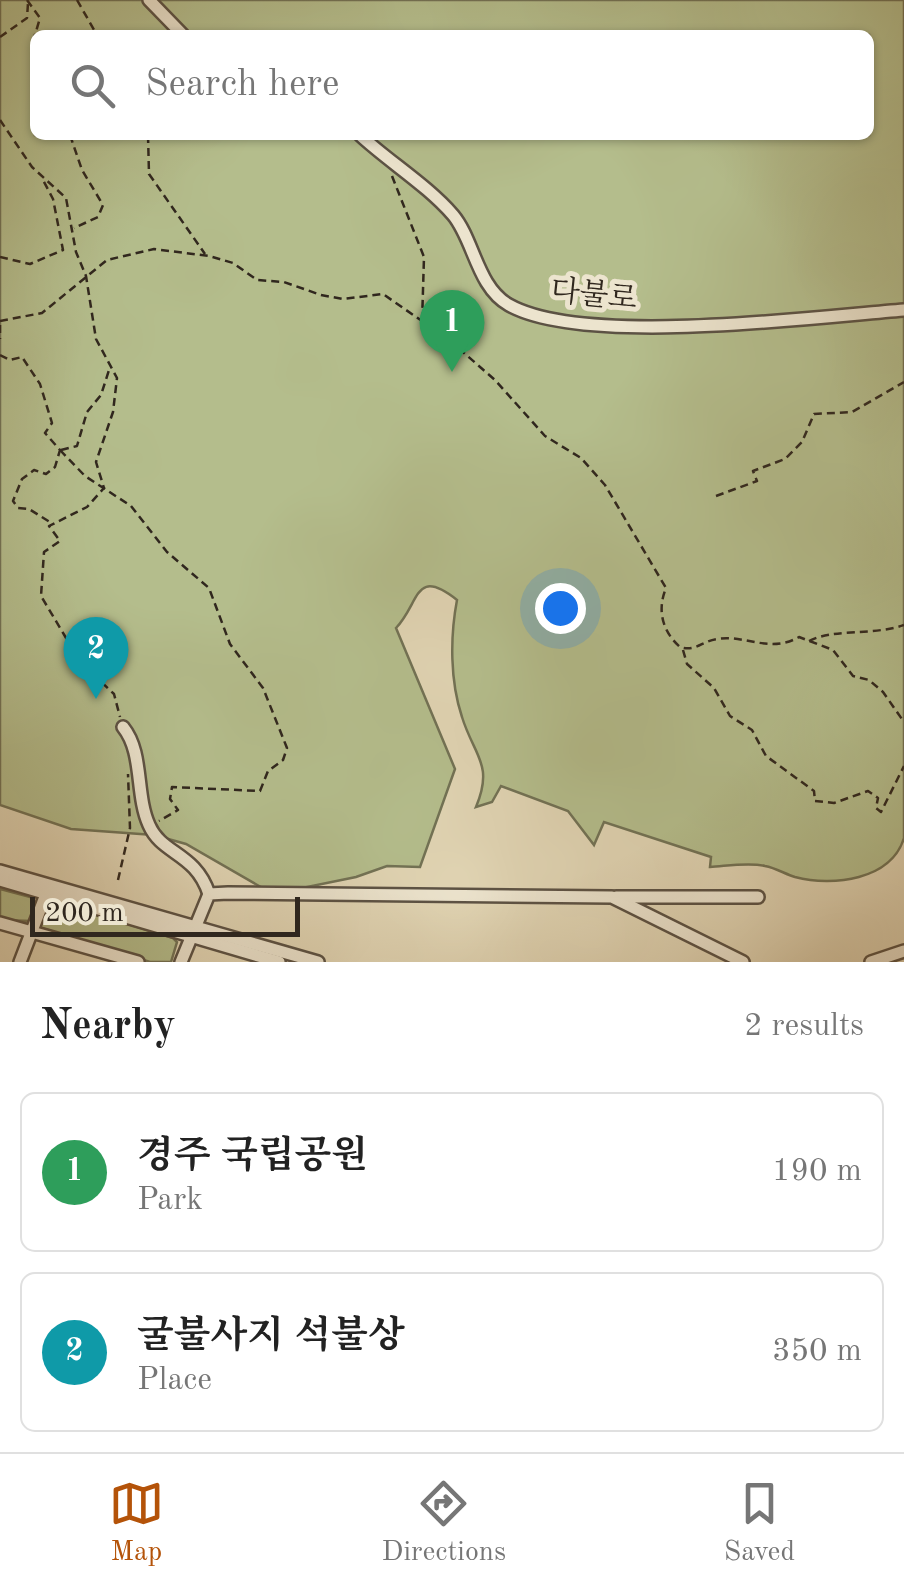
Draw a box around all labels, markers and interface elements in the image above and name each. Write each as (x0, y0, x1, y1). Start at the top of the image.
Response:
search box (30, 30, 874, 140)
icon: search (65, 58, 120, 113)
text: Search here (145, 66, 340, 104)
street label: 다불로 (549, 274, 639, 315)
pin: 1 (420, 290, 484, 372)
your location (535, 583, 586, 634)
pin: 2 (64, 616, 128, 699)
scale bar (30, 892, 300, 936)
text: 200 m (45, 900, 124, 928)
text: Nearby (40, 1006, 176, 1048)
text: 2 results (744, 1011, 864, 1043)
text: 경주 국립공원 (137, 1138, 368, 1176)
text: 1 (65, 1156, 84, 1188)
text: 190 m (772, 1156, 862, 1188)
text: Park (137, 1185, 203, 1217)
text: 굴불사지 석불상 (137, 1318, 405, 1356)
text: 2 (65, 1336, 84, 1368)
text: 350 m (772, 1336, 862, 1368)
text: Place (137, 1365, 212, 1397)
tab: Map (109, 1476, 164, 1571)
tab: Directions (382, 1476, 506, 1571)
tab: Saved (724, 1476, 795, 1571)

